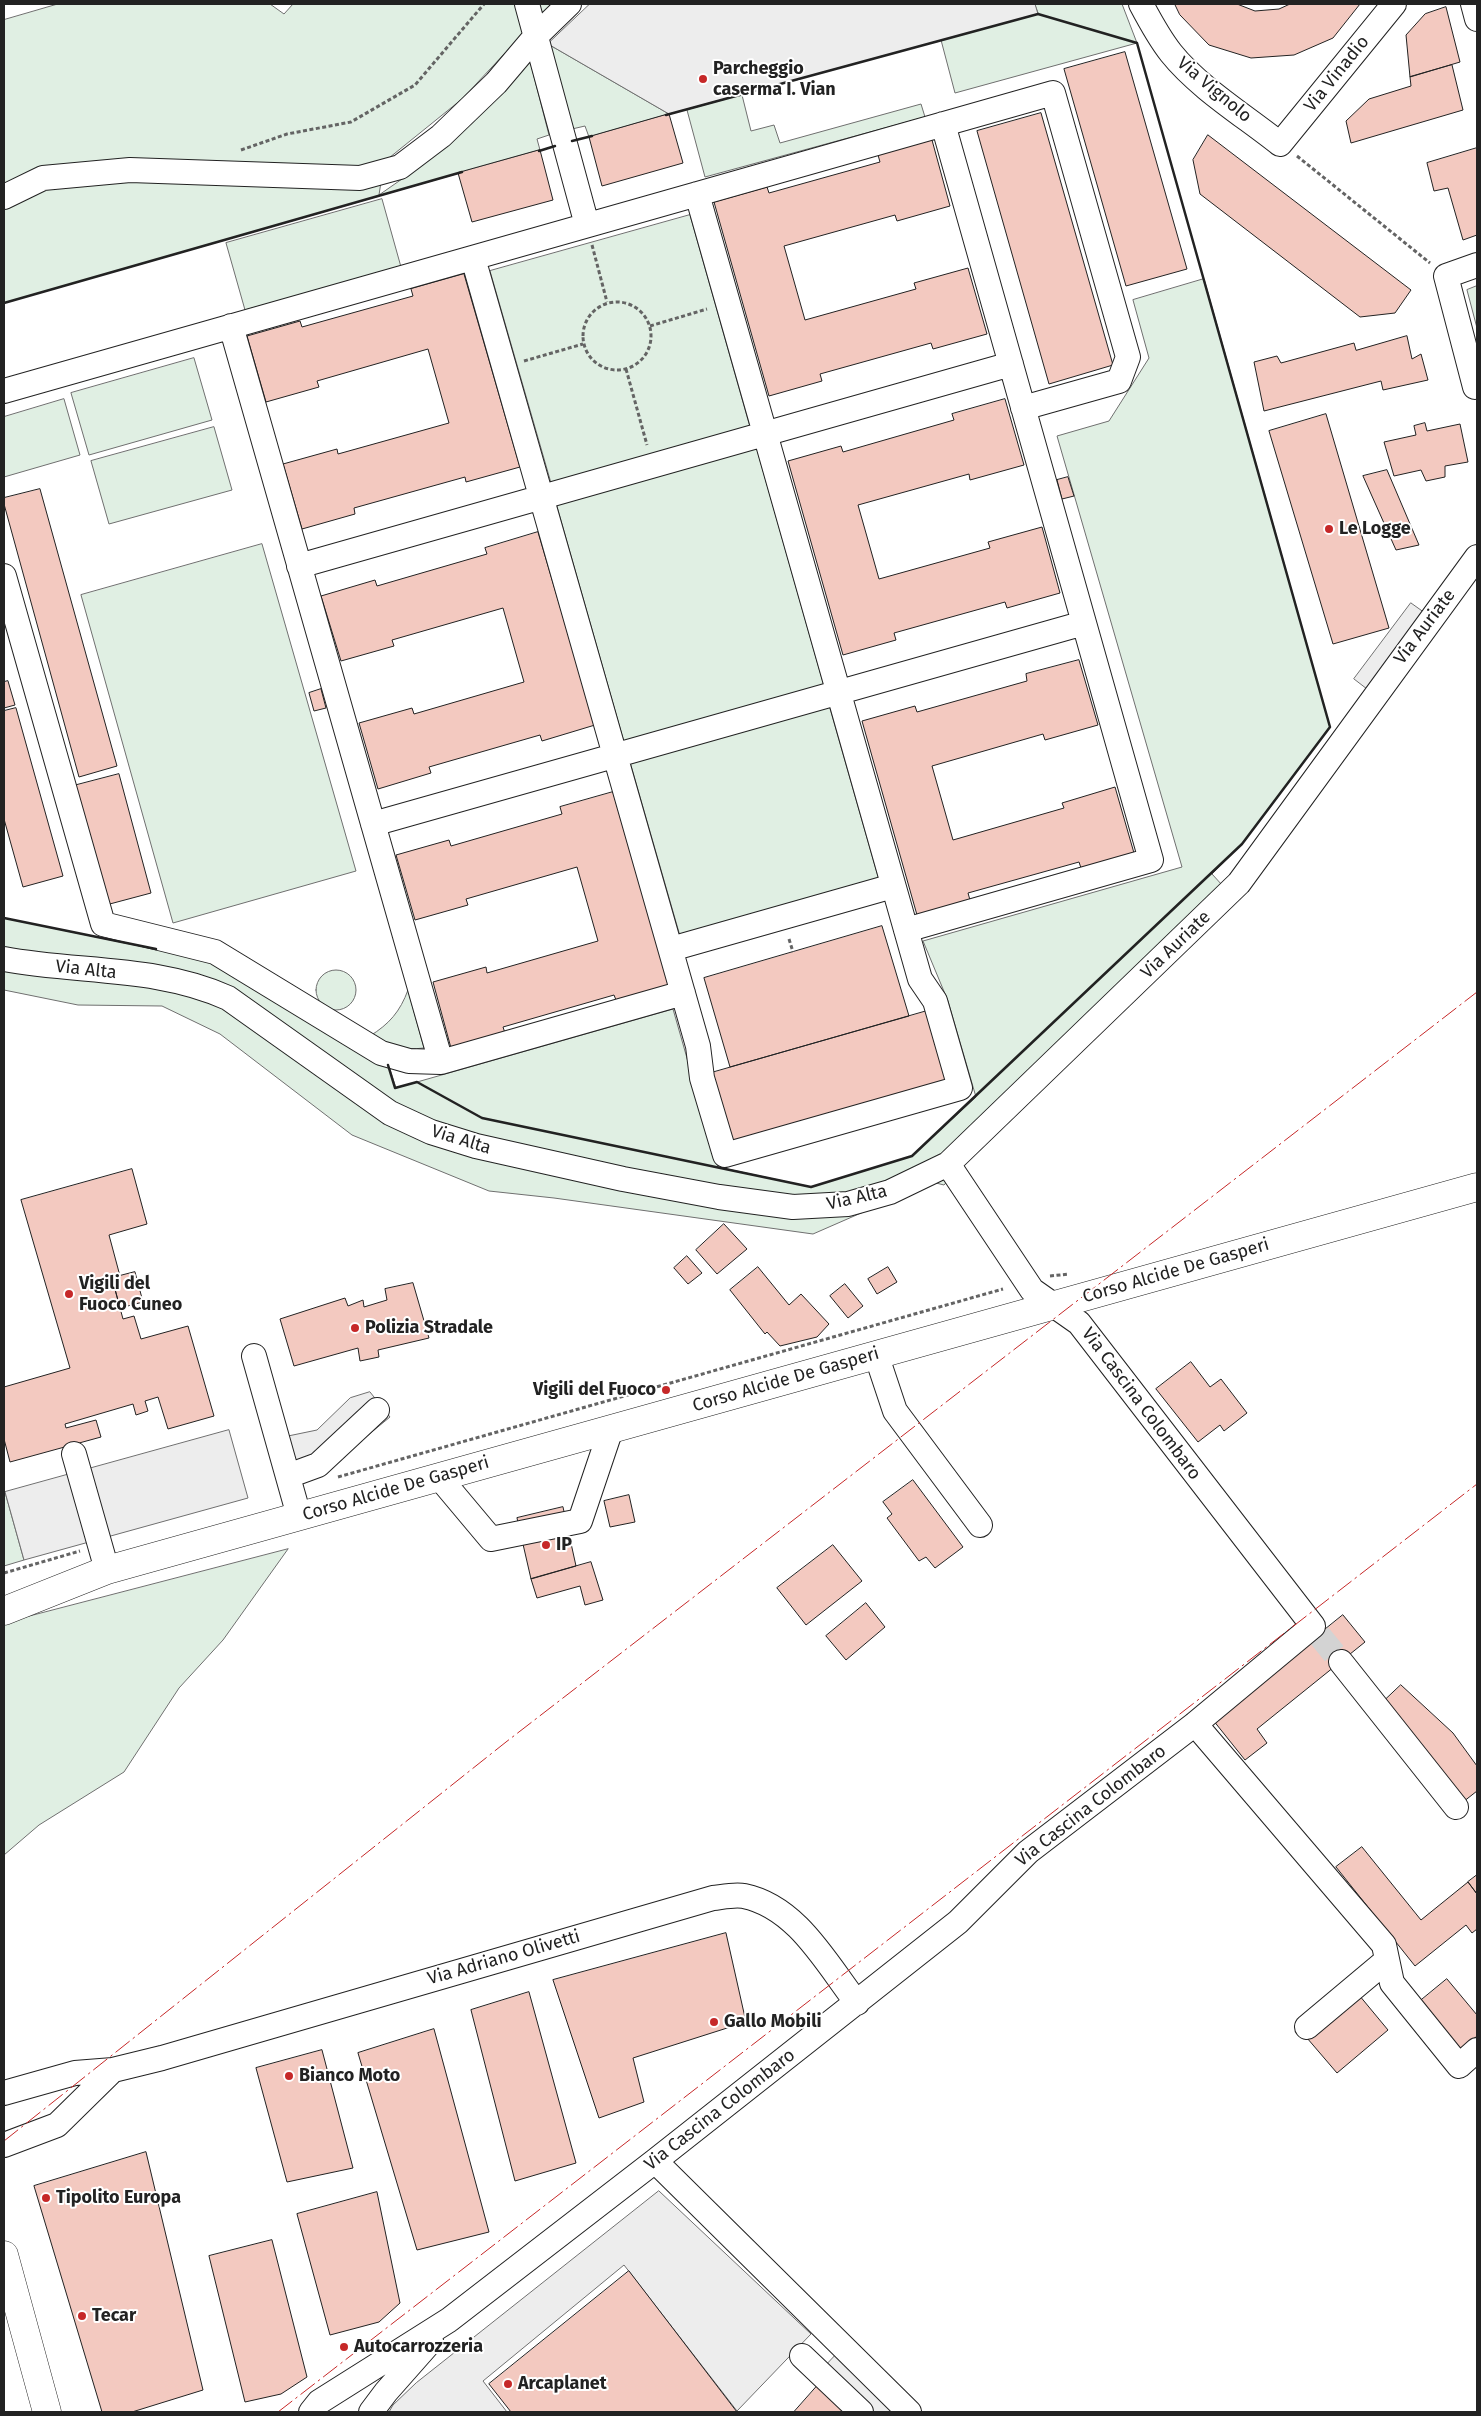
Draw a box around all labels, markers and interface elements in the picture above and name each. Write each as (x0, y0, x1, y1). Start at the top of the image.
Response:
street label: Via Vinadio (1300, 32, 1374, 116)
street label: Via Vignolo (1172, 53, 1256, 127)
place label: Parcheggio caserma I. Vian (713, 58, 836, 100)
marker: Parcheggio caserma I. Vian (697, 73, 709, 85)
place label: Le Logge (1339, 518, 1411, 540)
marker: Le Logge (1323, 523, 1335, 535)
street label: Via Auriate (1390, 585, 1460, 669)
street label: Via Auriate (1137, 907, 1215, 983)
street label: Via Alta (54, 956, 118, 984)
street label: Via Alta (428, 1121, 494, 1159)
street label: Via Alta (825, 1181, 889, 1215)
street label: Corso Alcide De Gasperi (1080, 1234, 1272, 1308)
place label: Vigili del Fuoco Cuneo (79, 1273, 182, 1316)
marker: Vigili del Fuoco Cuneo (63, 1288, 75, 1300)
place label: Polizia Stradale (365, 1317, 493, 1339)
marker: Polizia Stradale (349, 1322, 361, 1334)
street label: Via Cascina Colombaro (1077, 1324, 1205, 1484)
street label: Corso Alcide De Gasperi (690, 1343, 882, 1417)
place label: Vigili del Fuoco (533, 1379, 656, 1401)
marker: Vigili del Fuoco (660, 1384, 672, 1396)
street label: Corso Alcide De Gasperi (300, 1452, 492, 1526)
place label: IP (556, 1534, 572, 1556)
marker: IP (540, 1539, 552, 1551)
street label: Via Cascina Colombaro (1011, 1741, 1171, 1871)
street label: Via Adriano Olivetti (425, 1926, 583, 1990)
place label: Gallo Mobili (724, 2011, 822, 2033)
marker: Gallo Mobili (708, 2016, 720, 2028)
street label: Via Cascina Colombaro (640, 2045, 800, 2175)
place label: Bianco Moto (299, 2065, 400, 2087)
marker: Bianco Moto (283, 2070, 295, 2082)
place label: Tipolito Europa (56, 2187, 181, 2209)
marker: Tipolito Europa (40, 2192, 52, 2204)
place label: Tecar (92, 2305, 136, 2327)
marker: Tecar (76, 2310, 88, 2322)
place label: Autocarrozzeria (354, 2336, 483, 2358)
marker: Autocarrozzeria (338, 2341, 350, 2353)
place label: Arcaplanet (518, 2373, 607, 2395)
marker: Arcaplanet (502, 2378, 514, 2390)

